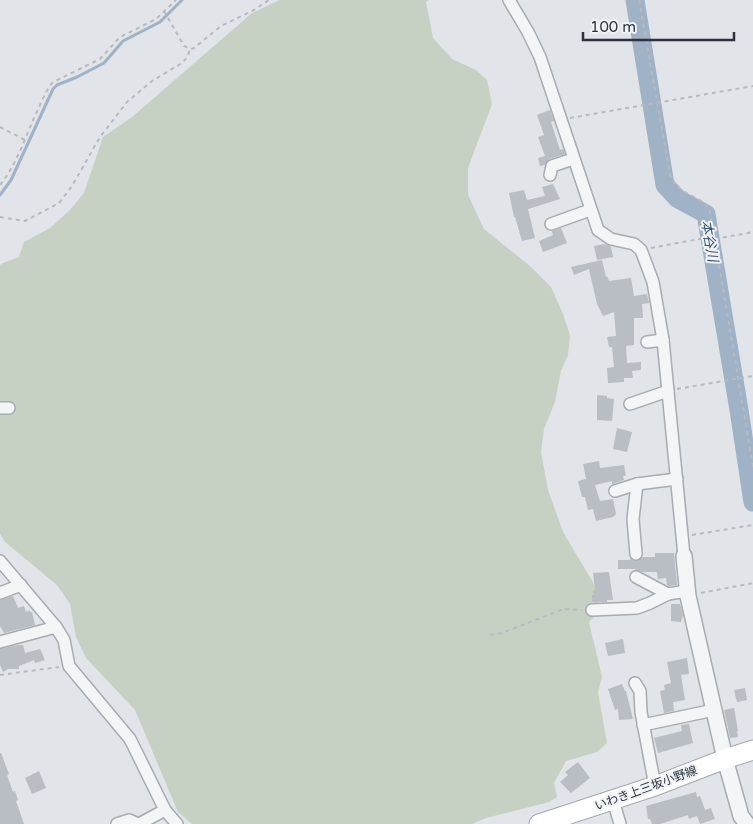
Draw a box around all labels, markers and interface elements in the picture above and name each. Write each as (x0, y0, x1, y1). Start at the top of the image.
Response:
scale bar (583, 10, 734, 42)
text: 100 m (590, 18, 636, 36)
water label: 本谷川 (697, 219, 722, 265)
street label: いわき上三坂小野線 (593, 763, 699, 813)

